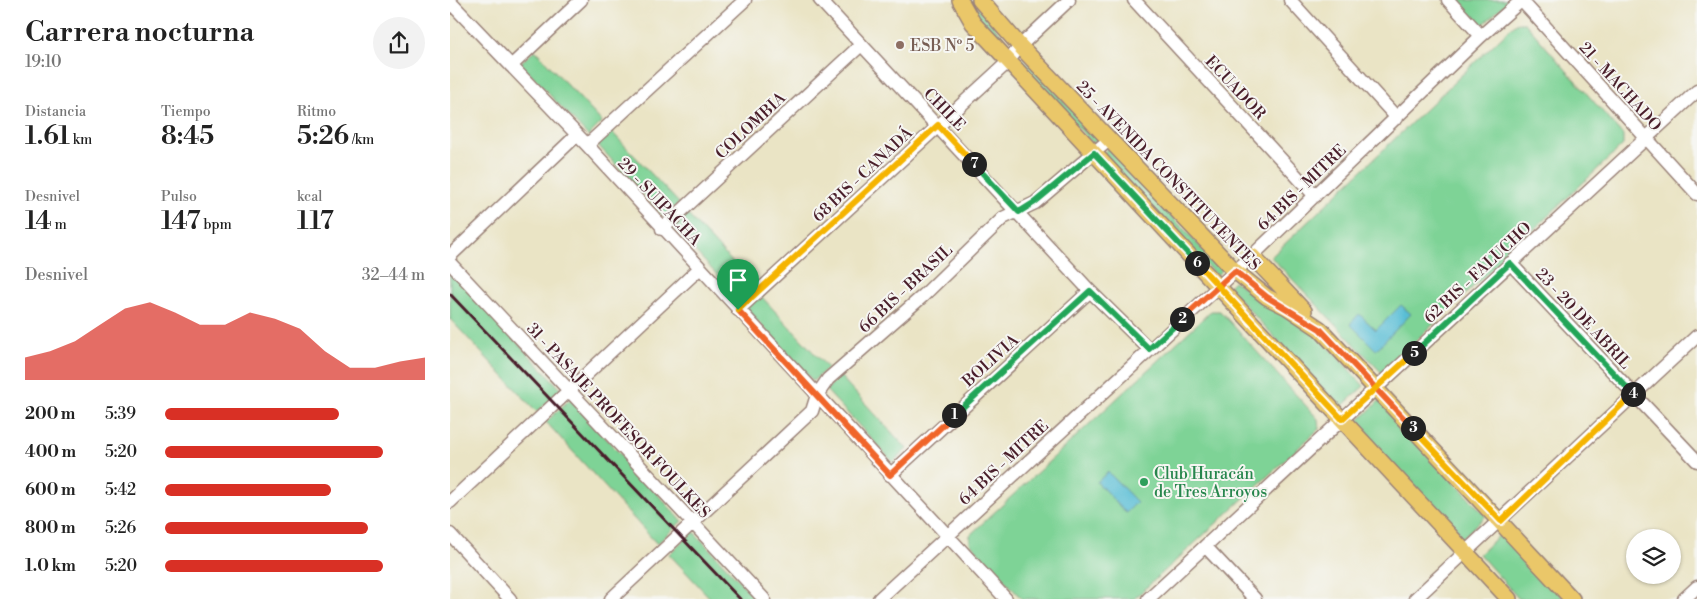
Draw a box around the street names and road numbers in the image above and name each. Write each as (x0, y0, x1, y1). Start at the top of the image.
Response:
street label: 21 - MACHADO (1575, 38, 1666, 135)
street label: ECUADOR (1201, 52, 1271, 124)
street label: 25 - AVENIDA CONSTITUYENTES (1072, 77, 1264, 275)
street label: CHILE (919, 84, 969, 135)
street label: COLOMBIA (711, 87, 791, 163)
street label: 68 BIS - CANADÁ (807, 121, 918, 226)
street label: 64 BIS - MITRE (1253, 140, 1350, 235)
street label: 29 - SUIPACHA (613, 153, 706, 251)
street label: 62 BIS - FALUCHO (1420, 218, 1536, 328)
street label: 66 BIS - BRASIL (855, 240, 957, 337)
street label: 23 - 20 DE ABRIL (1531, 264, 1635, 374)
street label: 31 - PASAJE PROFESOR FOULKES (522, 319, 714, 523)
street label: BOLIVIA (958, 330, 1024, 392)
street label: 64 BIS - MITRE (955, 416, 1053, 510)

